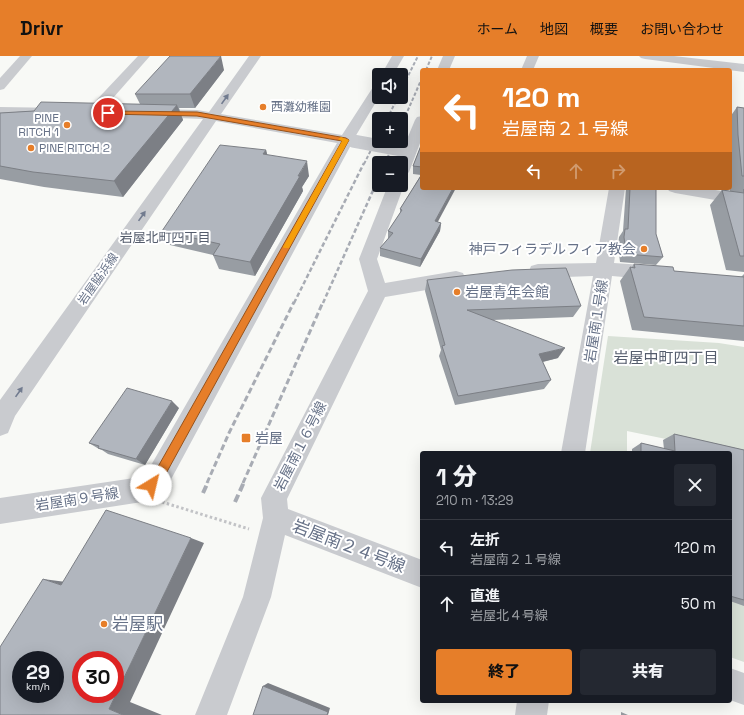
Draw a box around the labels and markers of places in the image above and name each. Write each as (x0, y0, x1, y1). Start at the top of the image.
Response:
pin (91, 96, 125, 130)
place label: 西灘幼稚園 (271, 99, 331, 115)
marker: 西灘幼稚園 (258, 102, 268, 112)
place label: PINE RITCH 1 (18, 110, 59, 140)
marker: PINE RITCH 1 (62, 120, 72, 130)
place label: PINE RITCH 2 (39, 140, 110, 156)
marker: PINE RITCH 2 (26, 143, 36, 153)
place label: 神戸フィラデルフィア教会 (469, 240, 636, 258)
marker: 神戸フィラデルフィア教会 (639, 244, 649, 254)
place label: 岩屋青年会館 (465, 283, 549, 301)
marker: 岩屋青年会館 (452, 287, 462, 297)
place label: 岩屋 (255, 429, 283, 447)
marker: 岩屋 (240, 432, 252, 444)
place label: 岩屋駅 (112, 613, 163, 635)
marker: 岩屋駅 (99, 619, 109, 629)

